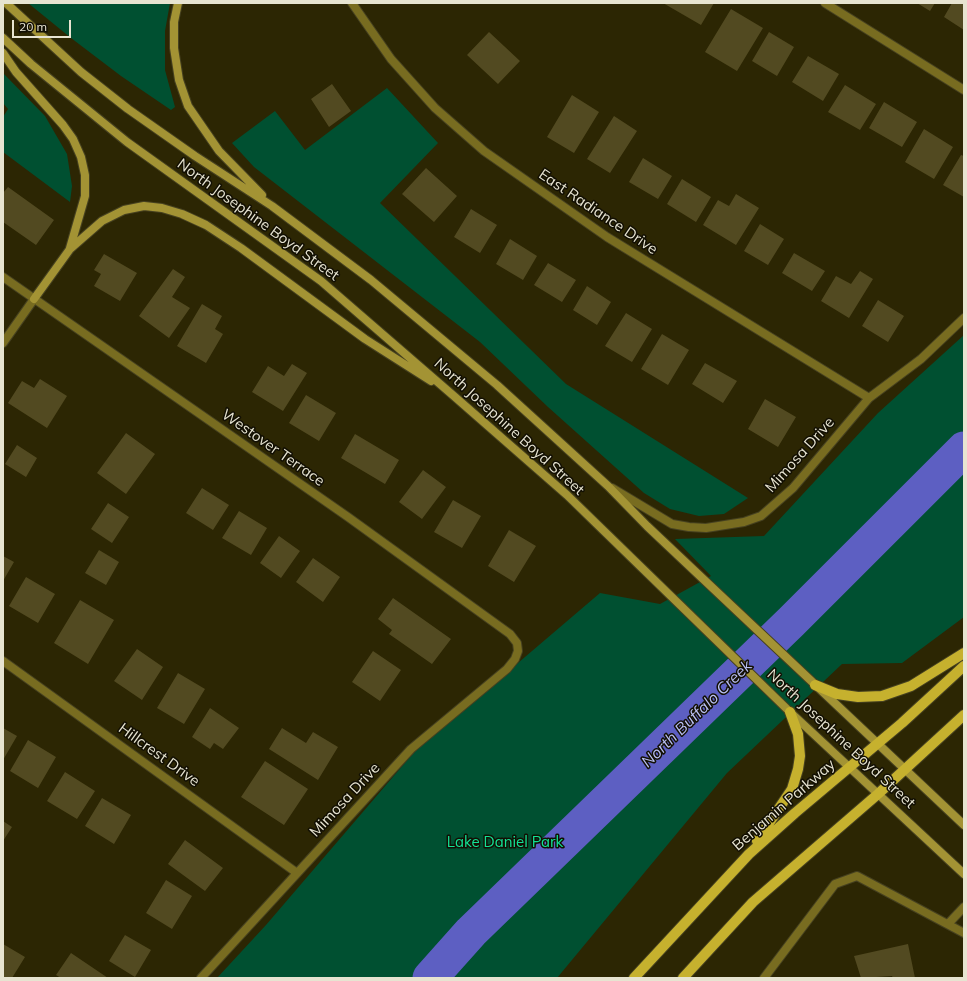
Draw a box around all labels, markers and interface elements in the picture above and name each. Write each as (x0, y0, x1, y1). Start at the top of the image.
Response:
scale bar (14, 12, 73, 38)
text: 20 m (19, 19, 47, 34)
street label: North Josephine Boyd Street (174, 155, 342, 285)
street label: East Radiance Drive (535, 166, 661, 258)
street label: North Josephine Boyd Street (430, 355, 588, 499)
street label: Westover Terrace (218, 406, 328, 490)
street label: Mimosa Drive (762, 414, 838, 496)
water label: North Buffalo Creek (638, 656, 756, 772)
street label: North Josephine Boyd Street (763, 666, 919, 812)
street label: Hillcrest Drive (115, 720, 203, 790)
street label: Benjamin Parkway (729, 755, 839, 855)
street label: Mimosa Drive (306, 759, 384, 841)
park label: Lake Daniel Park (447, 833, 563, 851)

